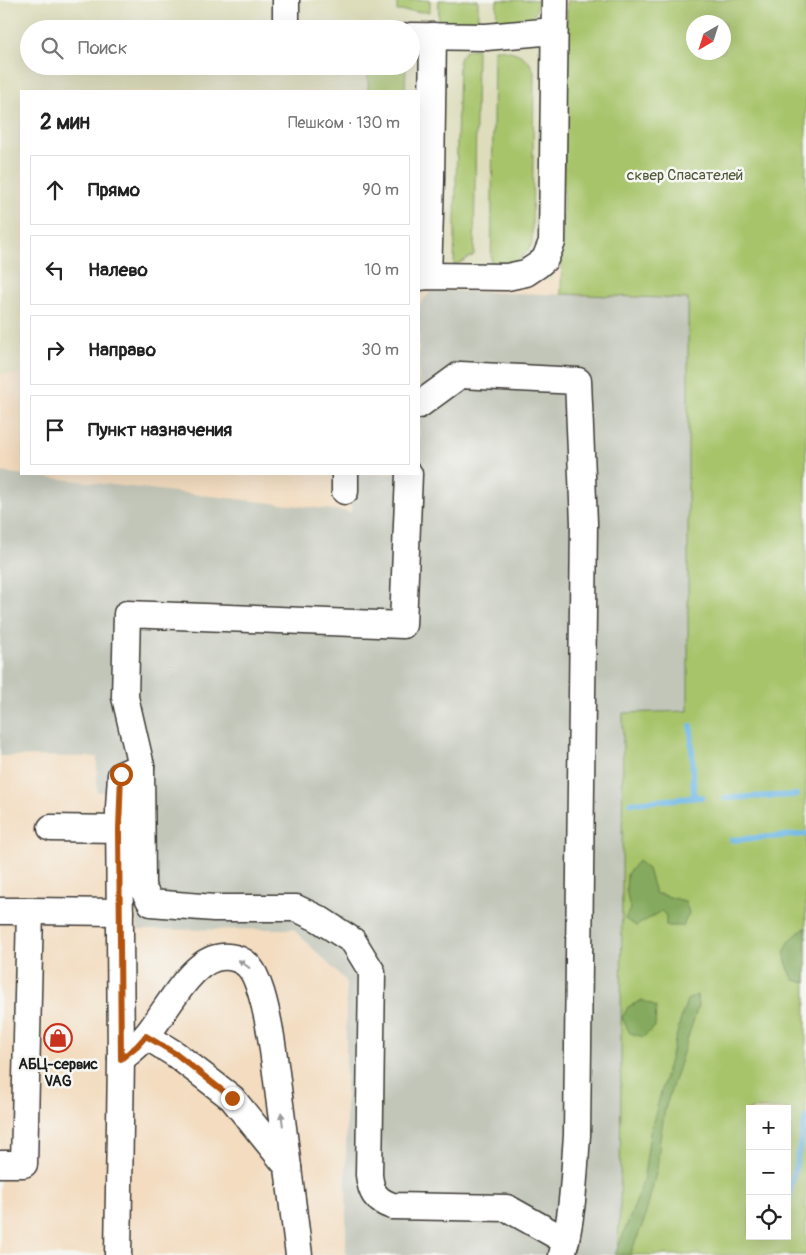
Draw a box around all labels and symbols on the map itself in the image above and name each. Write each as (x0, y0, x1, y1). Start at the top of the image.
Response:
north arrow (686, 15, 731, 60)
park label: cквер Спасателей (627, 166, 743, 185)
route start (110, 763, 133, 786)
one-way arrow (237, 959, 251, 969)
shop icon: АБЦ-сервис VAG (43, 1023, 73, 1053)
place label: АБЦ-сервис VAG (18, 1055, 98, 1091)
route end (221, 1087, 244, 1110)
one-way arrow (278, 1111, 286, 1127)

